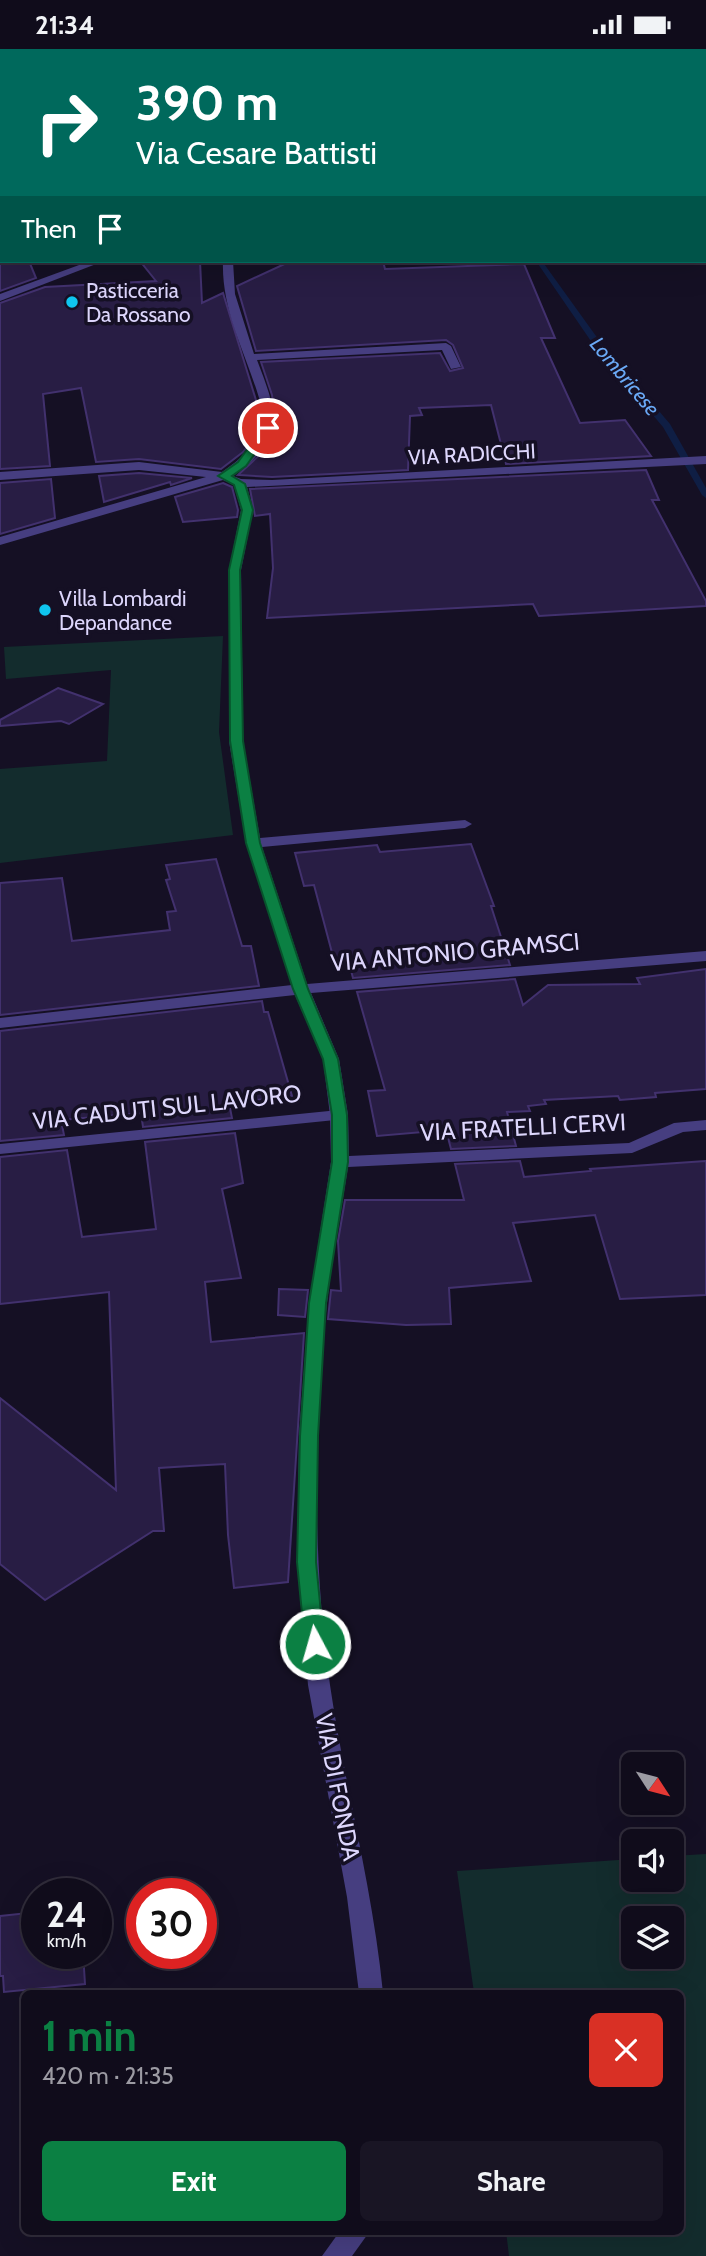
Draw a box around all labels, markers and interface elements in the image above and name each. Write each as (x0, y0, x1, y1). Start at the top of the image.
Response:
text: 21:34 (35, 9, 94, 41)
text: 390 m (136, 73, 278, 132)
icon: right (21, 77, 112, 168)
text: Via Cesare Battisti (136, 133, 377, 172)
icon: arrive (91, 210, 129, 248)
text: Then (21, 213, 77, 245)
place label: Pasticceria Da Rossano (86, 278, 190, 327)
marker: Pasticceria Da Rossano (64, 294, 80, 310)
water label: Lombricese (585, 332, 665, 421)
pin (238, 398, 298, 458)
icon: arrive (249, 409, 287, 447)
street label: VIA RADICCHI (408, 438, 536, 470)
place label: Villa Lombardi Depandance (59, 586, 186, 635)
marker: Villa Lombardi Depandance (37, 602, 53, 618)
street label: VIA ANTONIO GRAMSCI (329, 927, 581, 977)
street label: VIA CADUTI SUL LAVORO (31, 1078, 303, 1136)
street label: VIA FRATELLI CERVI (419, 1107, 627, 1147)
position arrow (278, 1607, 352, 1681)
street label: VIA DI FONDA (309, 1711, 367, 1863)
north arrow (621, 1752, 684, 1815)
map controls (621, 1752, 684, 1969)
button: sound (621, 1829, 684, 1892)
speed limit sign: 30 (126, 1878, 217, 1969)
text: 24 (46, 1893, 87, 1936)
button: layers (621, 1906, 684, 1969)
text: km/h (47, 1930, 86, 1952)
text: 1 min (42, 2010, 137, 2062)
button: close (589, 2013, 663, 2087)
text: 420 m · 21:35 (42, 2062, 174, 2090)
button: Exit (42, 2141, 346, 2221)
button: Share (360, 2141, 663, 2221)

